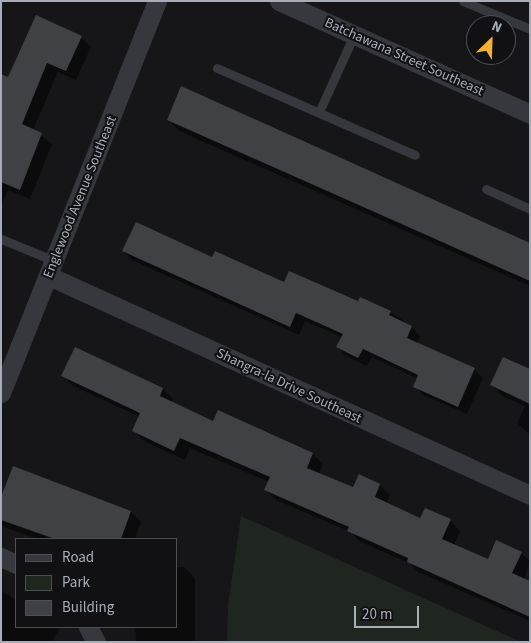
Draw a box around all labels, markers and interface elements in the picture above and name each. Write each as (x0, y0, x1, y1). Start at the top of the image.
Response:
street label: Batchawana Street Southeast (322, 14, 486, 100)
north arrow (466, 15, 516, 65)
text: N (488, 16, 505, 38)
street label: Englewood Avenue Southeast (40, 113, 120, 281)
street label: Shangra-la Drive Southeast (214, 345, 364, 427)
legend (15, 538, 178, 628)
text: Road (62, 547, 94, 568)
text: Park (62, 572, 90, 593)
scale bar (356, 596, 421, 628)
text: Building (62, 597, 114, 618)
text: 20 m (362, 604, 392, 625)

